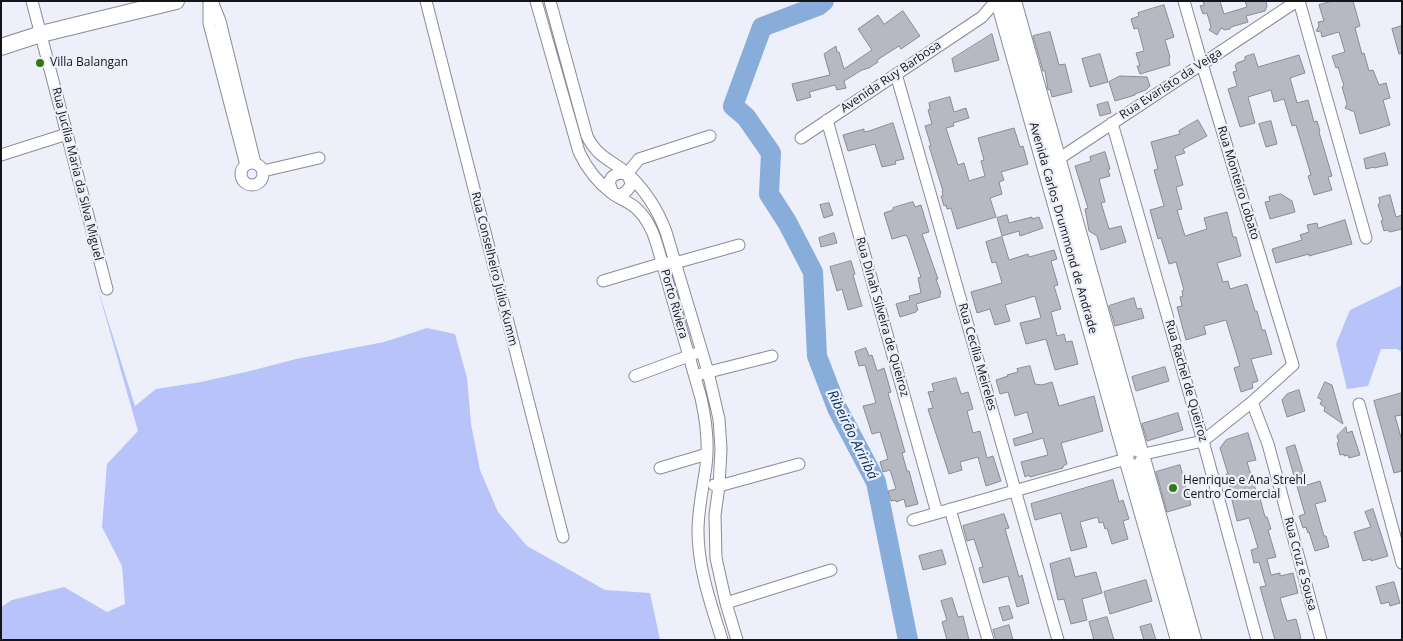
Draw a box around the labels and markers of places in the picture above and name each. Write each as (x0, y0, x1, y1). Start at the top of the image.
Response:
place label: Villa Balangan (50, 56, 128, 70)
marker: Villa Balangan (34, 57, 46, 69)
place label: Henrique e Ana Strehl Centro Comercial (1183, 474, 1306, 502)
marker: Henrique e Ana Strehl Centro Comercial (1167, 482, 1179, 494)

